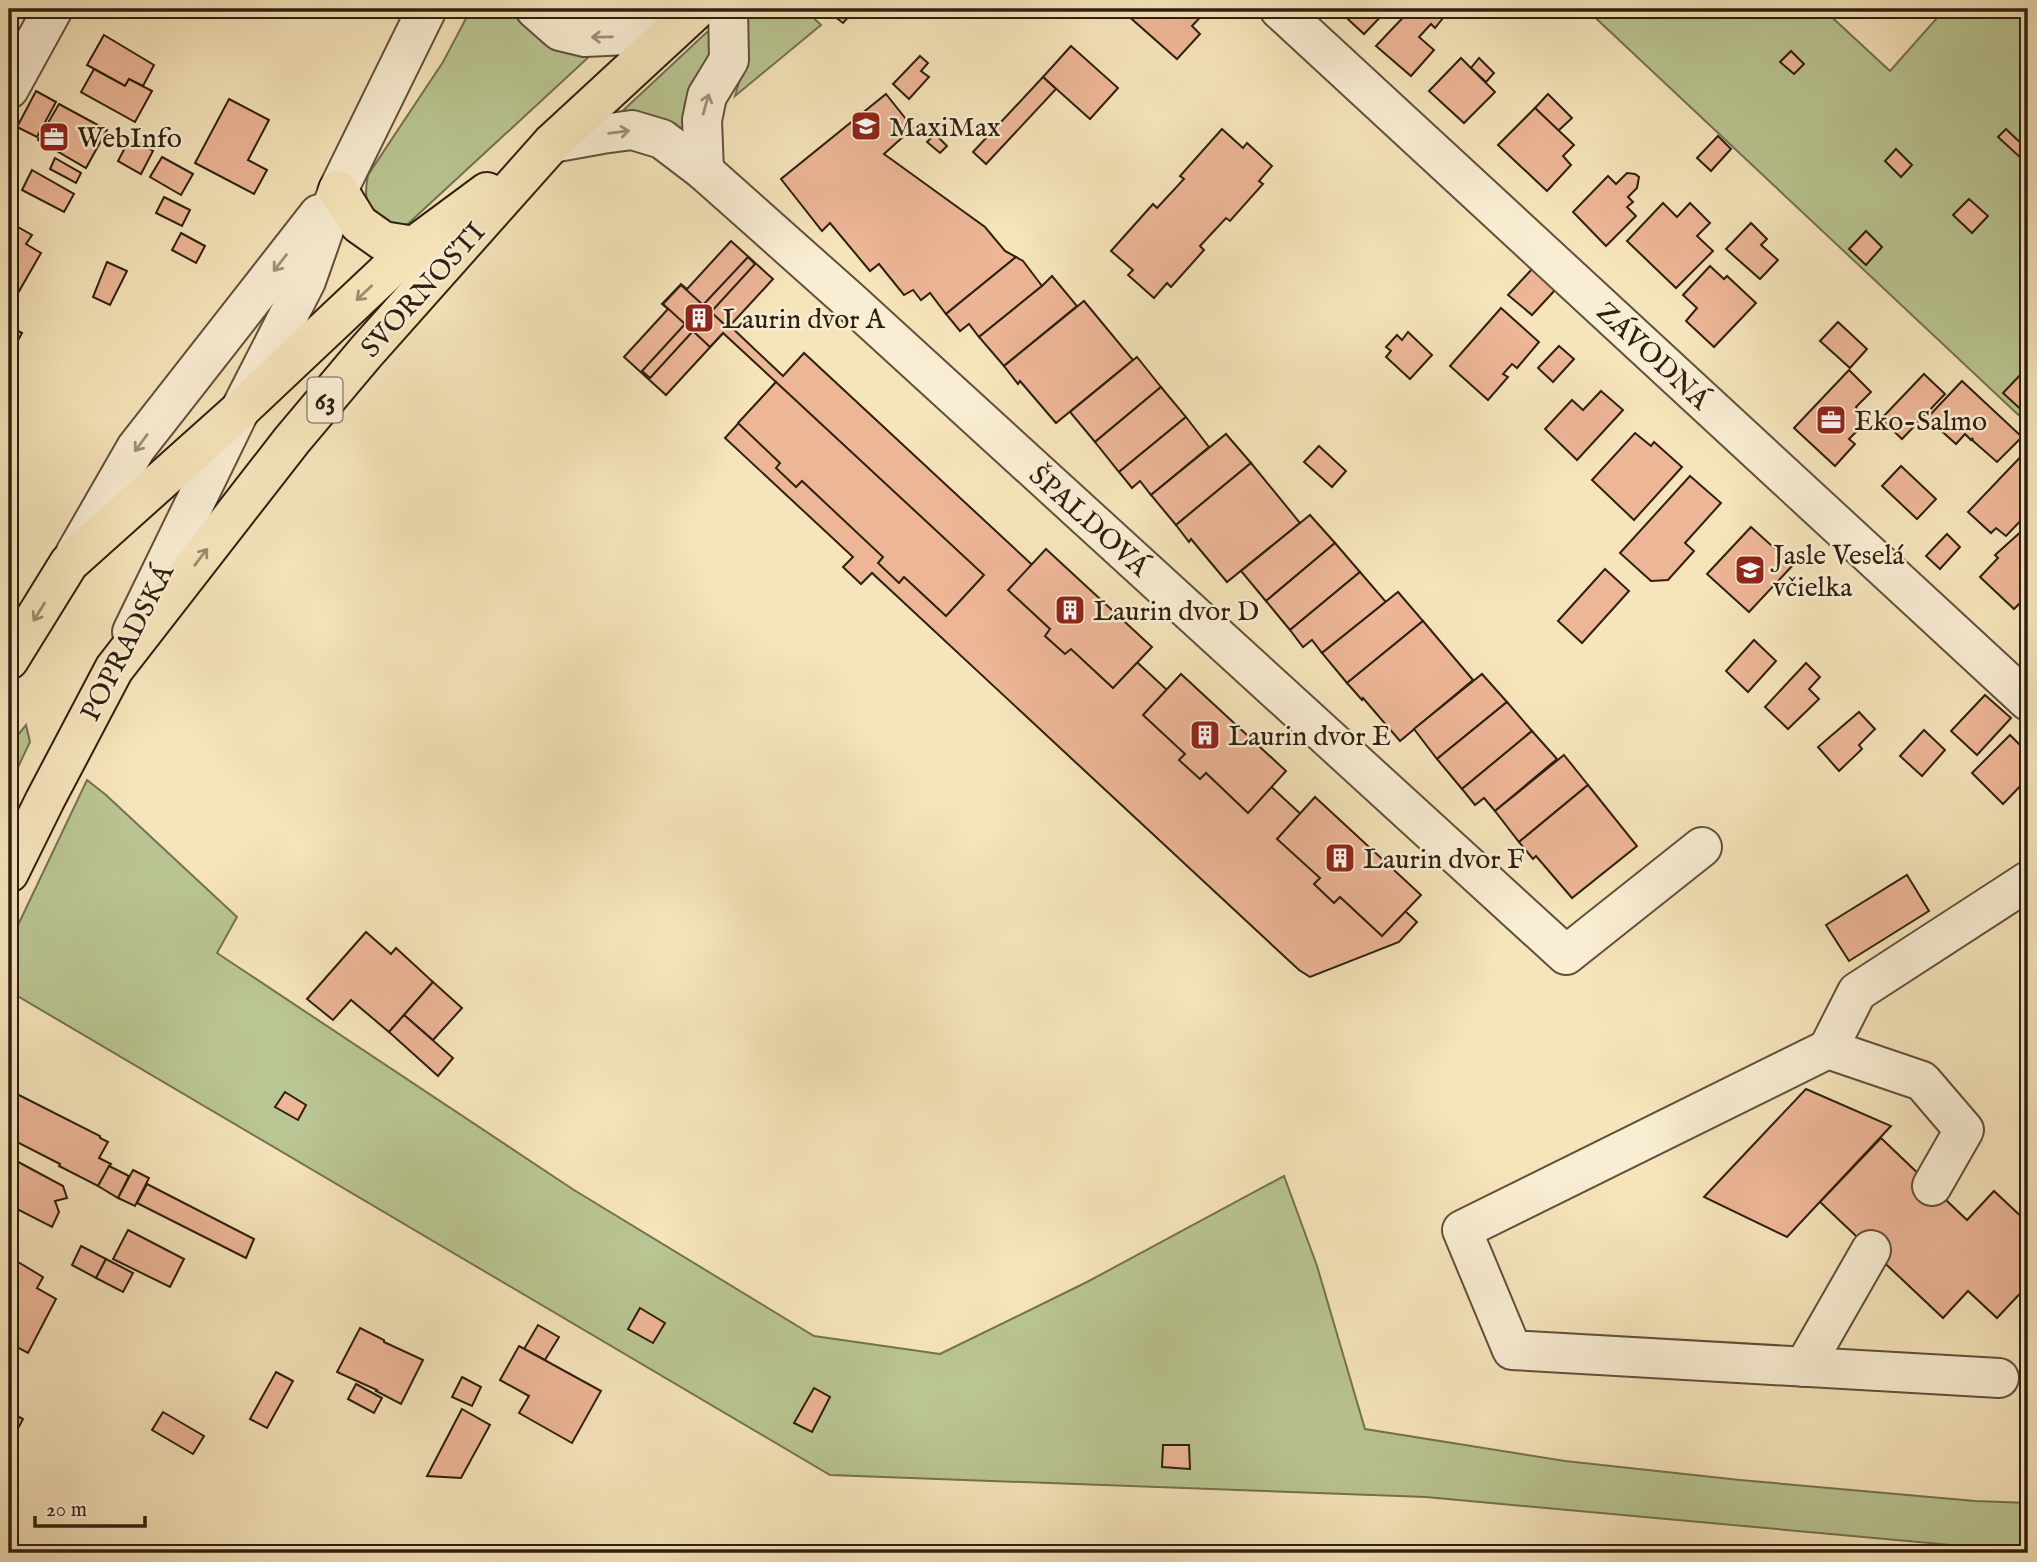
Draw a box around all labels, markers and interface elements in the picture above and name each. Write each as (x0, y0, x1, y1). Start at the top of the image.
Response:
one-way arrow (591, 30, 614, 43)
one-way arrow (701, 93, 714, 115)
school or university icon: MaxiMax (849, 109, 883, 143)
place label: MaxiMax (889, 111, 1001, 146)
office icon: WebInfo (37, 120, 71, 154)
place label: WebInfo (77, 122, 182, 157)
one-way arrow (607, 125, 630, 138)
street label: SVORNOSTI (354, 216, 494, 366)
one-way arrow (272, 254, 288, 272)
one-way arrow (356, 284, 373, 301)
street label: ZÁVODNÁ (1588, 295, 1718, 419)
building icon: Laurin dvor A (682, 301, 716, 335)
place label: Laurin dvor A (722, 303, 886, 338)
road number: 63 (308, 378, 342, 422)
office icon: Eko-Salmo (1814, 403, 1848, 437)
place label: Eko-Salmo (1854, 405, 1987, 440)
one-way arrow (134, 433, 148, 452)
street label: ŠPALDOVÁ (1021, 458, 1157, 586)
place label: Jasle Veselá včielka (1770, 539, 1905, 606)
one-way arrow (194, 548, 208, 567)
school or university icon: Jasle Veselá včielka (1733, 553, 1767, 587)
street label: POPRADSKÁ (73, 557, 183, 727)
building icon: Laurin dvor D (1053, 593, 1087, 627)
place label: Laurin dvor D (1093, 595, 1259, 630)
one-way arrow (31, 601, 45, 621)
building icon: Laurin dvor E (1188, 718, 1222, 752)
place label: Laurin dvor E (1228, 720, 1391, 755)
building icon: Laurin dvor F (1323, 841, 1357, 875)
place label: Laurin dvor F (1363, 843, 1525, 878)
scale bar (35, 1485, 145, 1529)
text: 20 m (46, 1497, 87, 1524)

